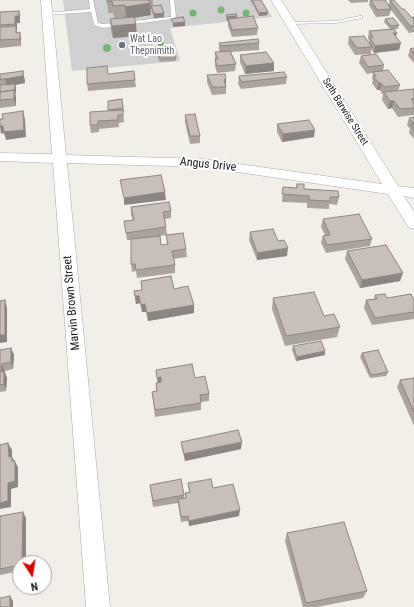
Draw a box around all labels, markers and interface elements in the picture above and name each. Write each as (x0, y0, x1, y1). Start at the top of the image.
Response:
place label: Wat Lao Thepnimith (130, 33, 174, 56)
marker: Wat Lao Thepnimith (117, 40, 127, 50)
street label: Seth Barwise Street (319, 76, 371, 148)
street label: Angus Drive (179, 155, 237, 175)
street label: Marvin Brown Street (61, 255, 83, 351)
north arrow (12, 555, 52, 595)
text: N (30, 579, 39, 593)

